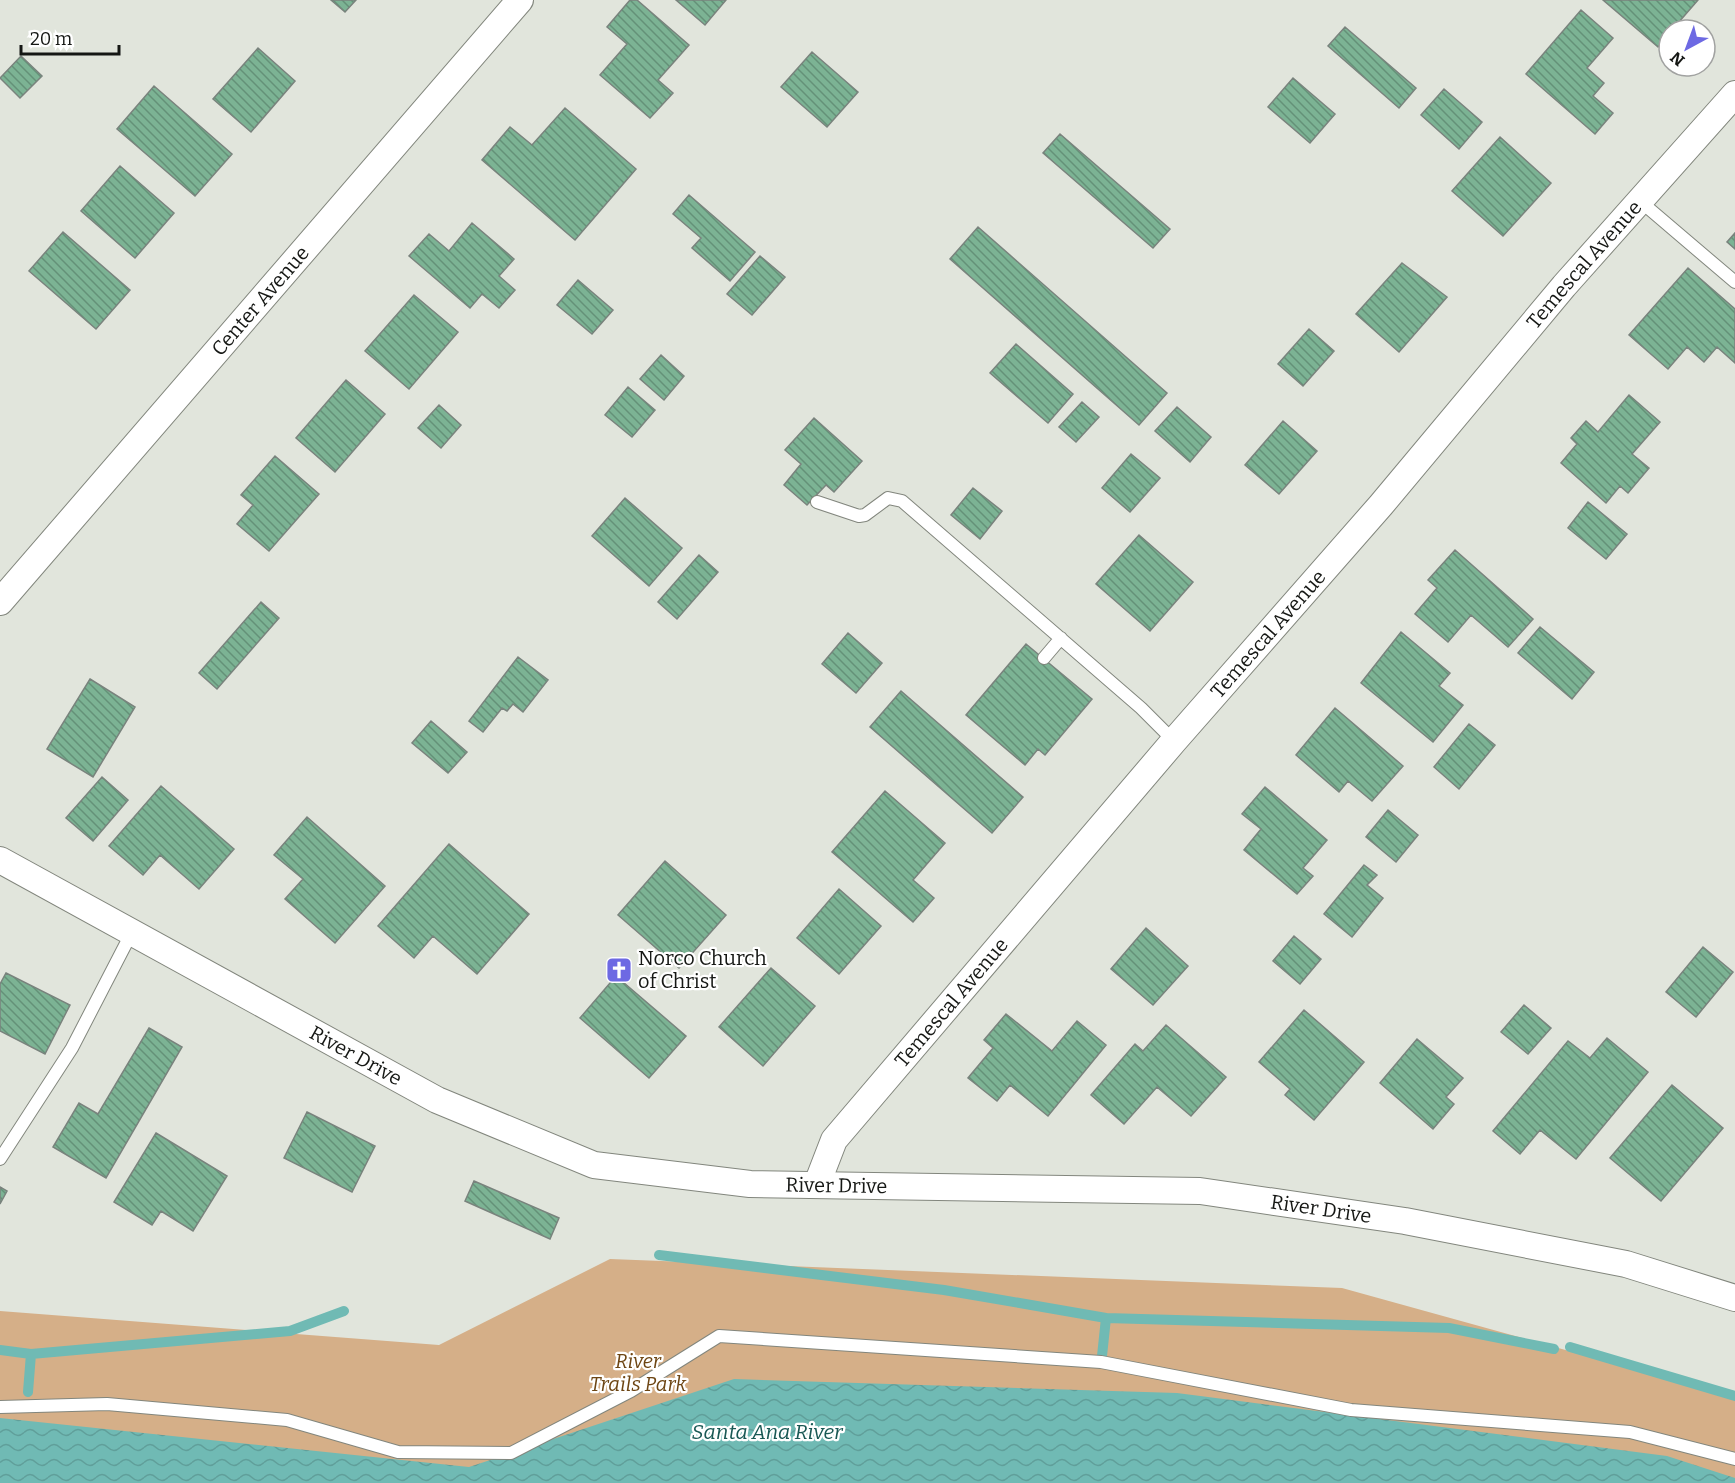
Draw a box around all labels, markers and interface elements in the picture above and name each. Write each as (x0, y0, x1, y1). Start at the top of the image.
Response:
scale bar (21, 18, 118, 56)
north arrow (1657, 18, 1717, 78)
text: 20 m (30, 28, 72, 50)
text: N (1667, 48, 1688, 70)
street label: Temescal Avenue (1522, 196, 1646, 333)
street label: Center Avenue (206, 241, 314, 361)
street label: Temescal Avenue (1206, 565, 1331, 703)
street label: Temescal Avenue (890, 933, 1013, 1072)
place label: Norco Church of Christ (638, 946, 767, 993)
church icon: Norco Church of Christ (604, 955, 634, 985)
street label: River Drive (305, 1020, 406, 1090)
street label: River Drive (785, 1173, 887, 1198)
street label: River Drive (1269, 1189, 1373, 1228)
park label: River Trails Park (590, 1349, 686, 1396)
water label: Santa Ana River (691, 1419, 844, 1445)

